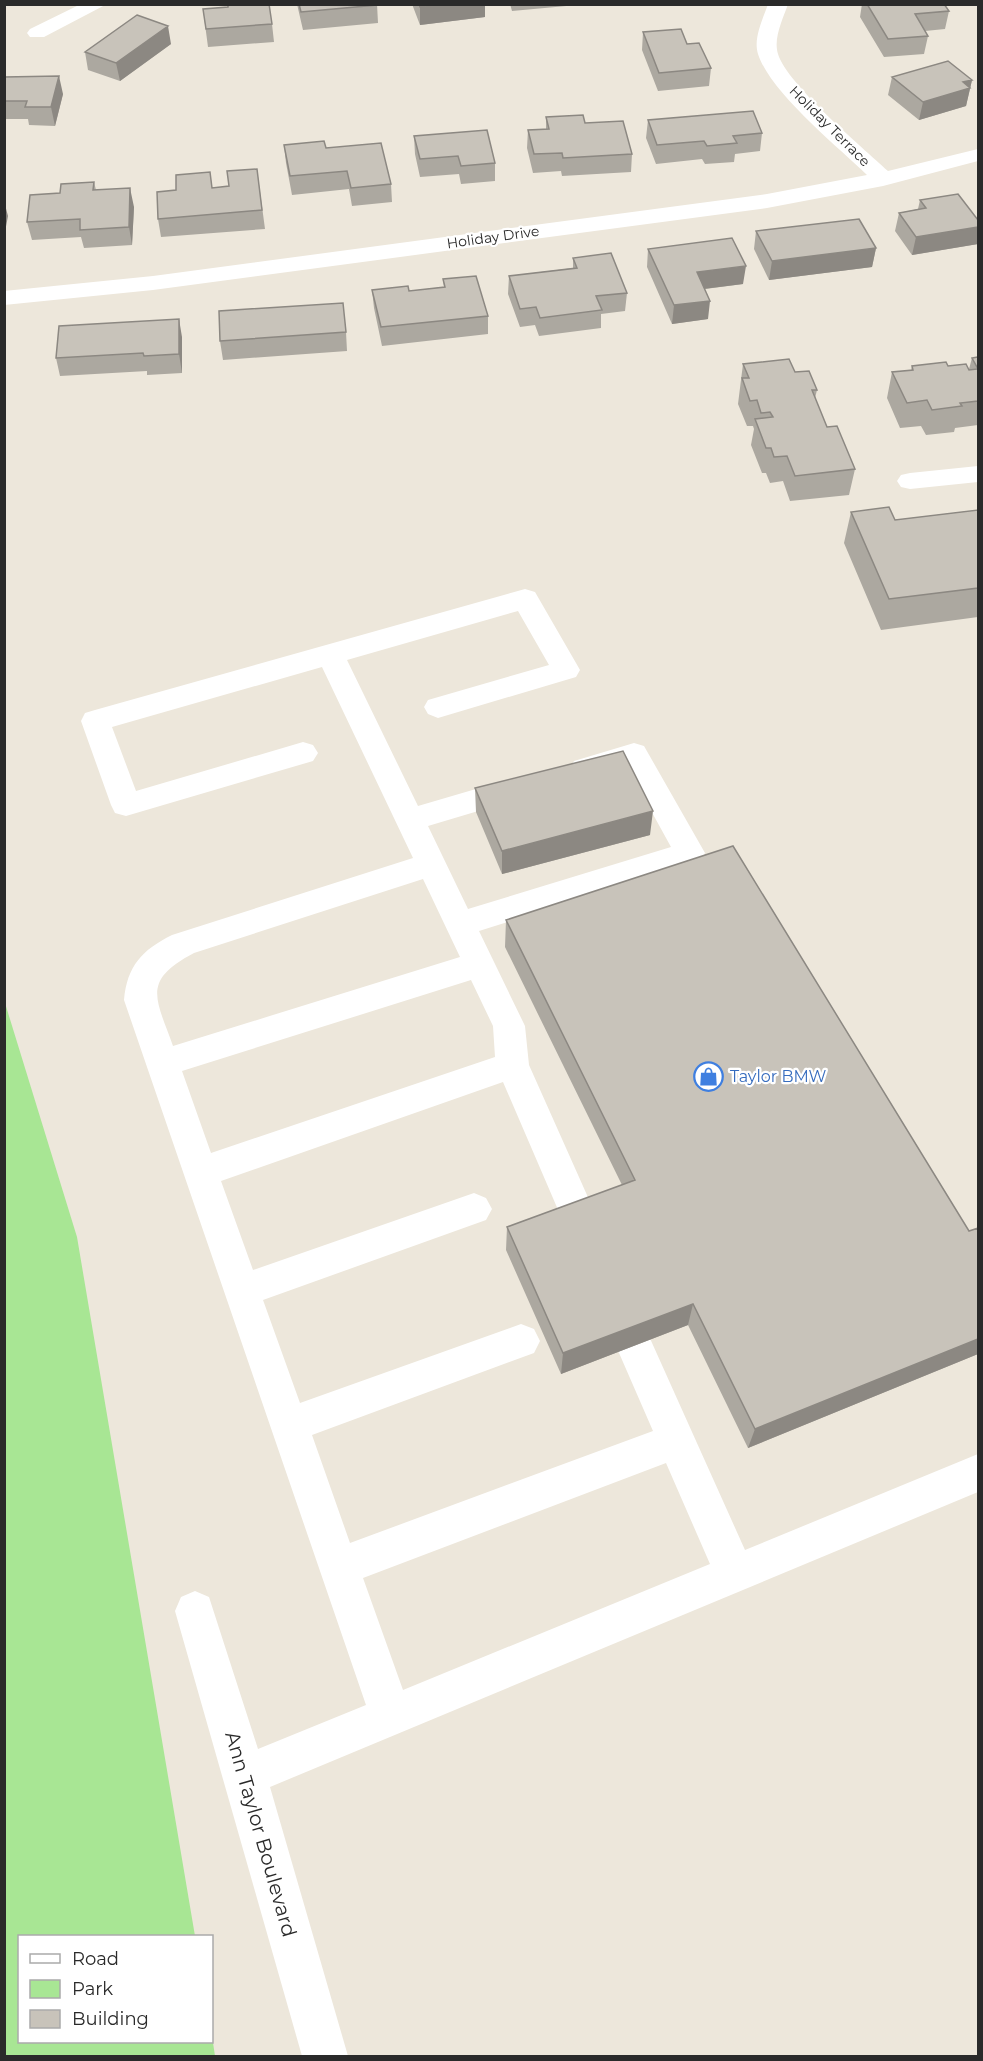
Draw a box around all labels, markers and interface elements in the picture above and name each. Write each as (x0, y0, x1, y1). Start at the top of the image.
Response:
street label: Holiday Terrace (786, 82, 874, 170)
street label: Holiday Drive (446, 222, 540, 252)
shop icon: Taylor BMW (693, 1060, 725, 1092)
place label: Taylor BMW (730, 1067, 827, 1086)
street label: Ann Taylor Boulevard (220, 1728, 302, 1940)
legend (18, 1935, 213, 2043)
text: Road (72, 1948, 119, 1970)
text: Park (72, 1978, 113, 2000)
text: Building (72, 2008, 149, 2030)

